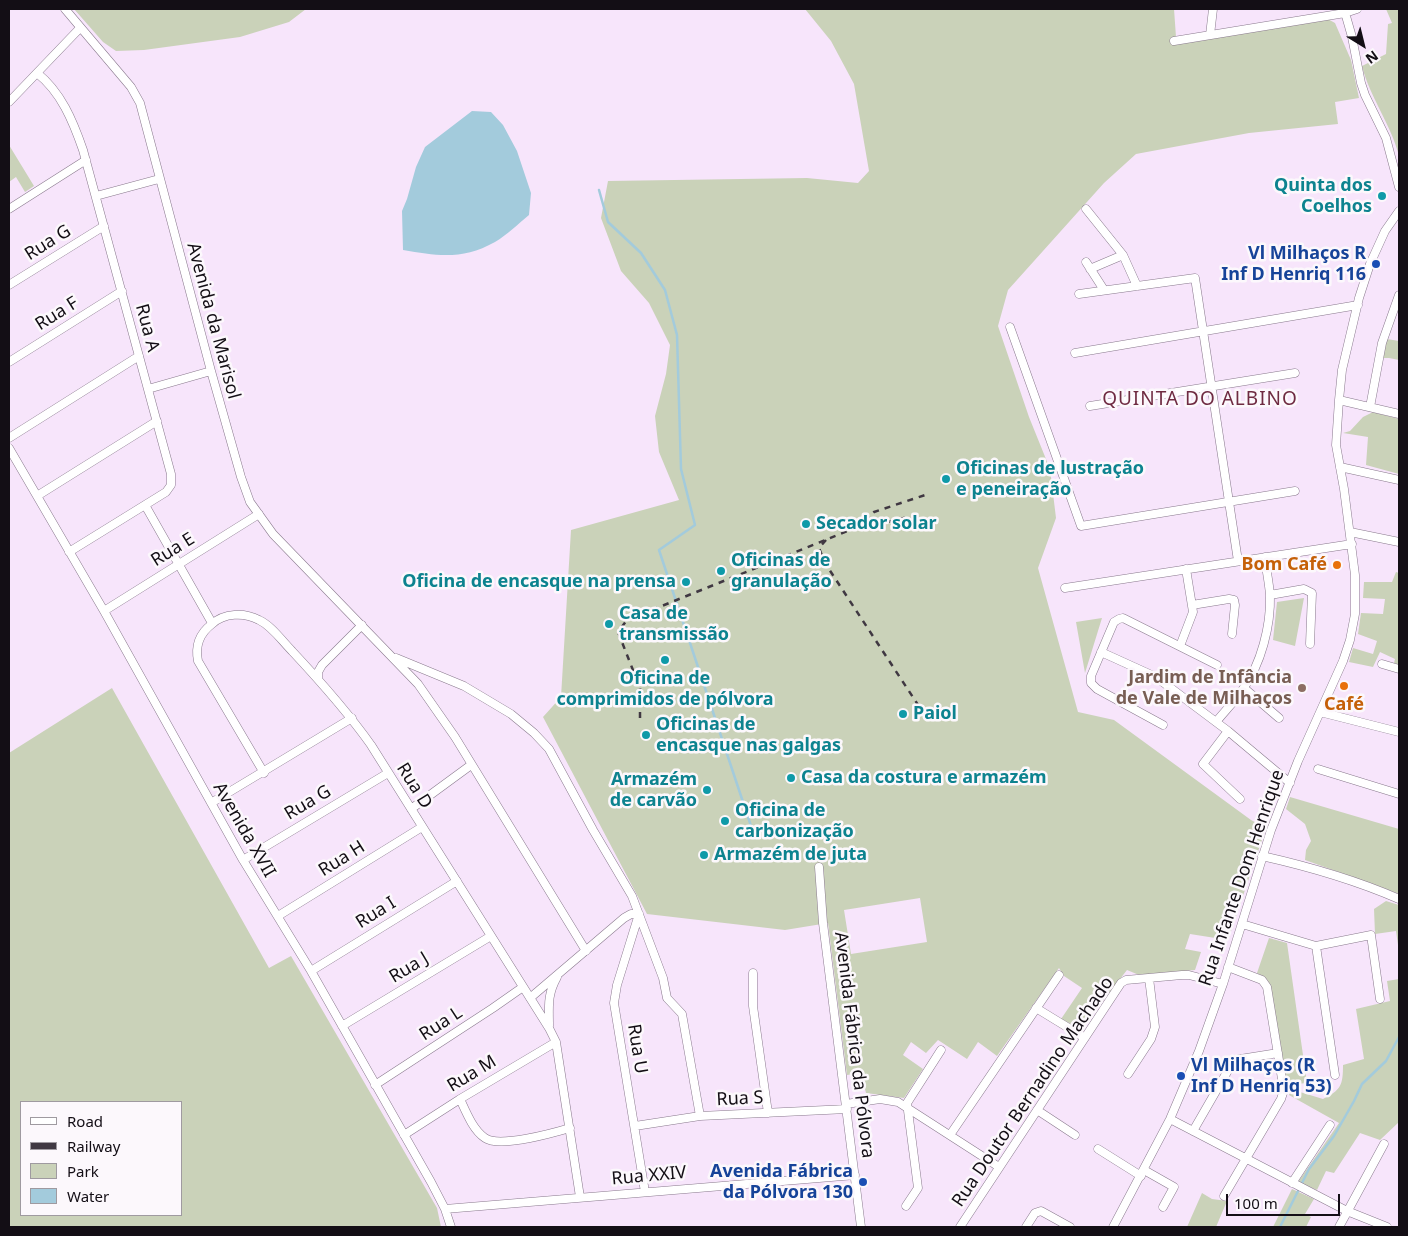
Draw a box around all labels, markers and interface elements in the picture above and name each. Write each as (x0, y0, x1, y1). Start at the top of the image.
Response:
north arrow (1338, 20, 1388, 70)
text: N (1362, 47, 1382, 69)
place label: Quinta dos Coelhos (1274, 175, 1372, 218)
marker: Quinta dos Coelhos (1376, 190, 1388, 202)
street label: Rua G (21, 221, 75, 265)
street label: Avenida da Marisol (182, 240, 244, 402)
place label: Vl Milhaços R Inf D Henriq 116 (1221, 243, 1366, 286)
marker: Vl Milhaços R Inf D Henriq 116 (1370, 258, 1382, 270)
street label: Rua F (32, 293, 82, 335)
street label: Rua A (130, 302, 164, 354)
district label: QUINTA DO ALBINO (1100, 389, 1300, 411)
place label: Oficinas de lustração e peneiração (956, 458, 1144, 500)
marker: Oficinas de lustração e peneiração (940, 473, 952, 485)
place label: Secador solar (816, 513, 937, 535)
marker: Secador solar (800, 518, 812, 530)
street label: Rua E (147, 528, 199, 572)
place label: Oficinas de granulação (731, 550, 832, 592)
place label: Bom Café (1242, 554, 1327, 576)
marker: Bom Café (1331, 559, 1343, 571)
marker: Oficinas de granulação (715, 565, 727, 577)
place label: Oficina de encasque na prensa (402, 571, 676, 593)
marker: Oficina de encasque na prensa (680, 576, 692, 588)
place label: Casa de transmissão (619, 603, 729, 646)
marker: Casa de transmissão (603, 618, 615, 630)
marker: Oficina de comprimidos de pólvora (659, 654, 671, 666)
place label: Jardim de Infância de Vale de Milhaços (1116, 667, 1292, 710)
place label: Oficina de comprimidos de pólvora (557, 668, 773, 711)
marker: Café (1338, 680, 1350, 692)
marker: Jardim de Infância de Vale de Milhaços (1296, 682, 1308, 694)
place label: Café (1324, 694, 1364, 716)
place label: Paiol (913, 703, 957, 725)
marker: Paiol (897, 708, 909, 720)
place label: Oficinas de encasque nas galgas (656, 714, 841, 756)
marker: Oficinas de encasque nas galgas (640, 729, 652, 741)
street label: Rua D (392, 759, 436, 813)
place label: Casa da costura e armazém (801, 767, 1047, 789)
street label: Rua Infante Dom Henrique (1195, 767, 1289, 989)
place label: Armazém de carvão (610, 769, 697, 812)
marker: Casa da costura e armazém (785, 772, 797, 784)
street label: Avenida XVII (208, 779, 280, 881)
street label: Rua G (281, 781, 335, 825)
marker: Armazém de carvão (701, 784, 713, 796)
place label: Oficina de carbonização (735, 800, 854, 842)
marker: Oficina de carbonização (719, 815, 731, 827)
street label: Rua H (315, 836, 369, 882)
place label: Armazém de juta (714, 844, 867, 866)
marker: Armazém de juta (698, 849, 710, 861)
street label: Rua I (352, 892, 400, 934)
street label: Avenida Fábrica da Pólvora (829, 931, 879, 1159)
street label: Rua J (385, 948, 433, 988)
street label: Rua Doutor Bernadino Machado (948, 973, 1118, 1211)
street label: Rua L (416, 1002, 466, 1046)
street label: Rua U (622, 1022, 652, 1076)
street label: Rua M (444, 1051, 500, 1097)
place label: Vl Milhaços (R Inf D Henriq 53) (1191, 1055, 1332, 1098)
marker: Vl Milhaços (R Inf D Henriq 53) (1175, 1070, 1187, 1082)
street label: Rua S (716, 1087, 764, 1111)
legend (20, 1101, 182, 1216)
text: Road (67, 1111, 103, 1131)
text: Railway (67, 1136, 120, 1156)
text: Park (67, 1161, 99, 1181)
place label: Avenida Fábrica da Pólvora 130 (710, 1161, 853, 1204)
street label: Rua XXIV (611, 1162, 687, 1190)
marker: Avenida Fábrica da Pólvora 130 (857, 1176, 869, 1188)
scale bar (1228, 1184, 1342, 1216)
text: Water (67, 1186, 109, 1206)
text: 100 m (1234, 1193, 1278, 1213)

